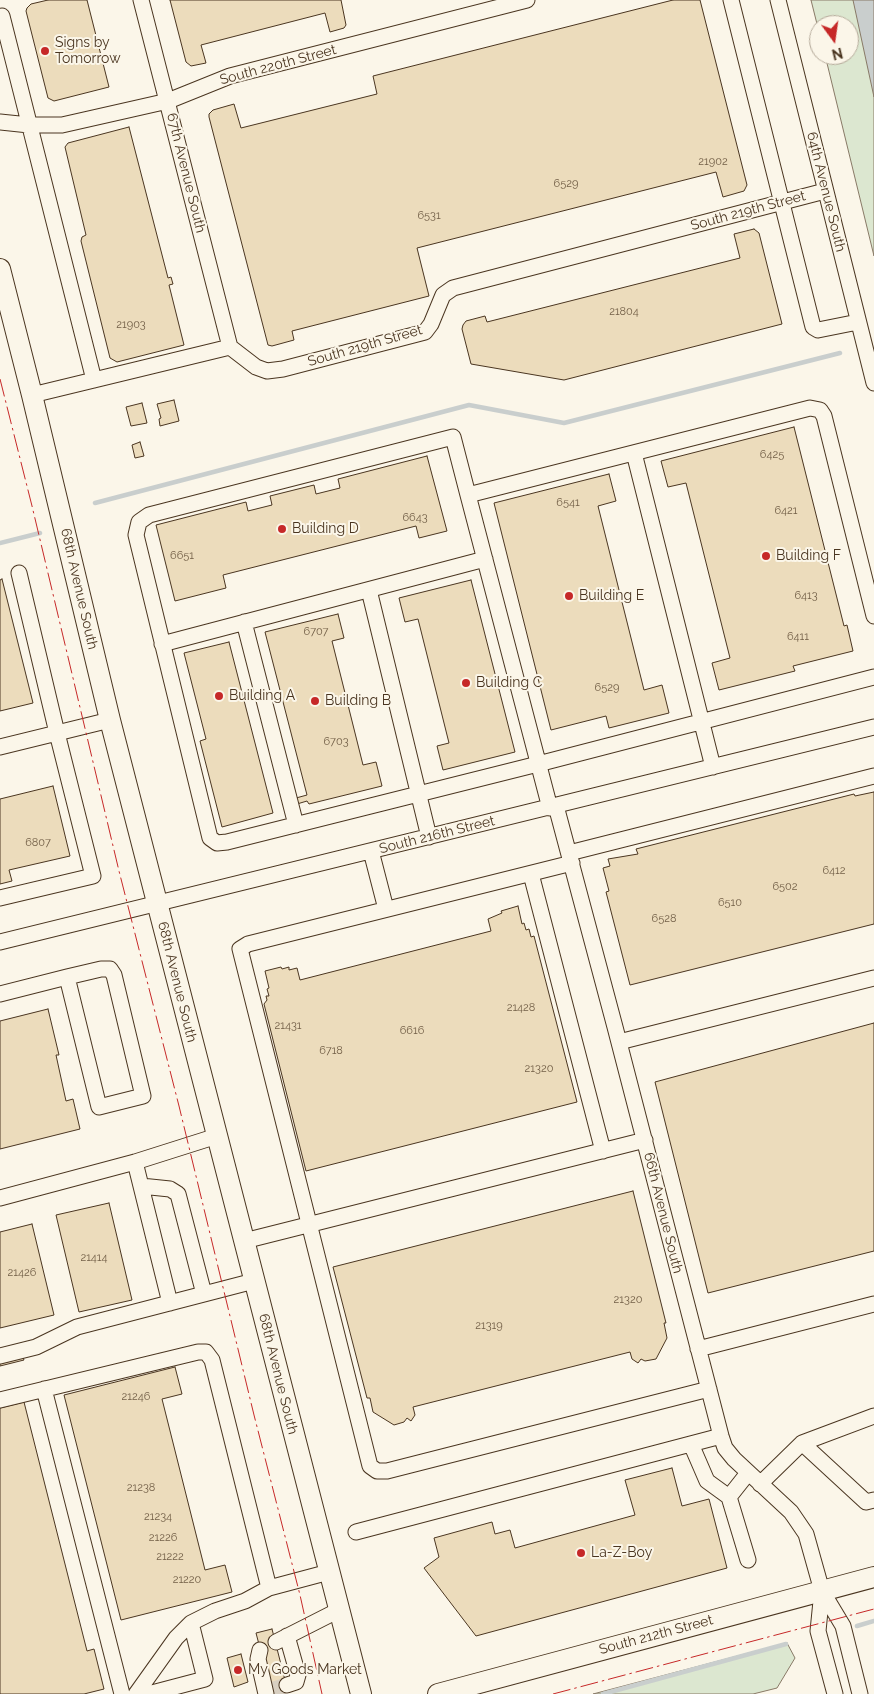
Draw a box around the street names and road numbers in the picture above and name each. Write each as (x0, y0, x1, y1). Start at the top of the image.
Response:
street label: South 220th Street (218, 41, 338, 89)
street label: 67th Avenue South (163, 111, 209, 235)
street label: 64th Avenue South (803, 130, 849, 254)
street label: South 219th Street (689, 188, 807, 234)
street label: South 219th Street (306, 322, 424, 370)
street label: 68th Avenue South (57, 527, 101, 651)
street label: South 216th Street (377, 813, 497, 857)
street label: 68th Avenue South (154, 920, 200, 1044)
street label: 66th Avenue South (640, 1151, 686, 1275)
street label: 68th Avenue South (255, 1312, 301, 1436)
street label: South 212th Street (597, 1612, 715, 1658)

